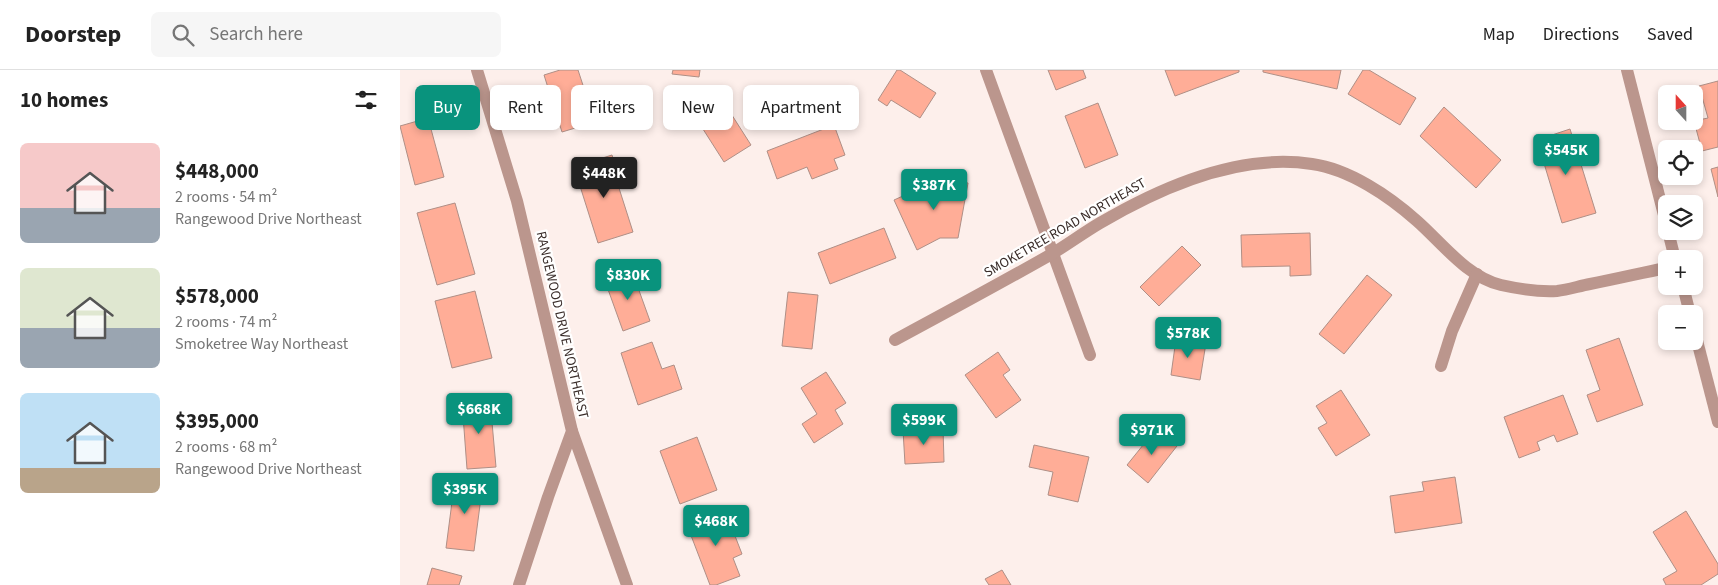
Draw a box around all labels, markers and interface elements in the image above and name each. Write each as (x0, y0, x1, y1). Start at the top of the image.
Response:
search box (151, 12, 501, 57)
text: Doorstep (25, 17, 121, 52)
icon: search (169, 21, 197, 49)
text: Search here (209, 21, 303, 48)
text: Map (1483, 22, 1515, 47)
text: Directions (1543, 22, 1619, 47)
text: Saved (1647, 22, 1693, 47)
text: 10 homes (20, 85, 108, 115)
chip: Buy (415, 85, 480, 130)
chip: Rent (490, 85, 561, 130)
chip: Filters (571, 85, 653, 130)
chip: New (663, 85, 733, 130)
chip: Apartment (743, 85, 859, 130)
north arrow (1658, 85, 1702, 130)
map controls (1658, 85, 1703, 350)
icon: filters (352, 86, 380, 114)
pin: $545K (1531, 134, 1601, 176)
text: $545K (1544, 139, 1588, 161)
button: locate (1658, 140, 1703, 185)
text: $448,000 (175, 156, 259, 186)
pin: $448K (569, 156, 639, 199)
text: $448K (582, 162, 626, 184)
icon: home (60, 163, 120, 223)
pin: $387K (899, 168, 969, 211)
street label: SMOKETREE ROAD NORTHEAST (980, 173, 1150, 283)
text: $387K (912, 174, 956, 196)
text: 2 rooms · 54 m² (175, 186, 277, 208)
button: layers (1658, 195, 1703, 240)
text: Rangewood Drive Northeast (175, 208, 362, 230)
street label: RANGEWOOD DRIVE NORTHEAST (531, 229, 593, 421)
button: + (1658, 250, 1703, 295)
pin: $830K (593, 258, 663, 301)
text: $830K (606, 264, 650, 286)
text: $578,000 (175, 281, 259, 311)
icon: home (60, 288, 120, 348)
button: − (1658, 305, 1703, 350)
text: 2 rooms · 74 m² (175, 311, 277, 333)
pin: $578K (1153, 316, 1223, 359)
text: $578K (1166, 322, 1210, 344)
text: Smoketree Way Northeast (175, 333, 348, 355)
pin: $668K (444, 392, 514, 435)
text: $668K (457, 398, 501, 420)
pin: $599K (889, 404, 959, 446)
text: $395,000 (175, 406, 259, 436)
text: $599K (902, 409, 946, 431)
icon: home (60, 413, 120, 473)
pin: $971K (1117, 414, 1187, 456)
text: $971K (1130, 419, 1174, 441)
text: 2 rooms · 68 m² (175, 436, 277, 458)
text: Rangewood Drive Northeast (175, 458, 362, 480)
pin: $395K (430, 472, 500, 515)
text: $395K (443, 478, 487, 500)
pin: $468K (681, 504, 751, 547)
text: $468K (694, 510, 738, 532)

